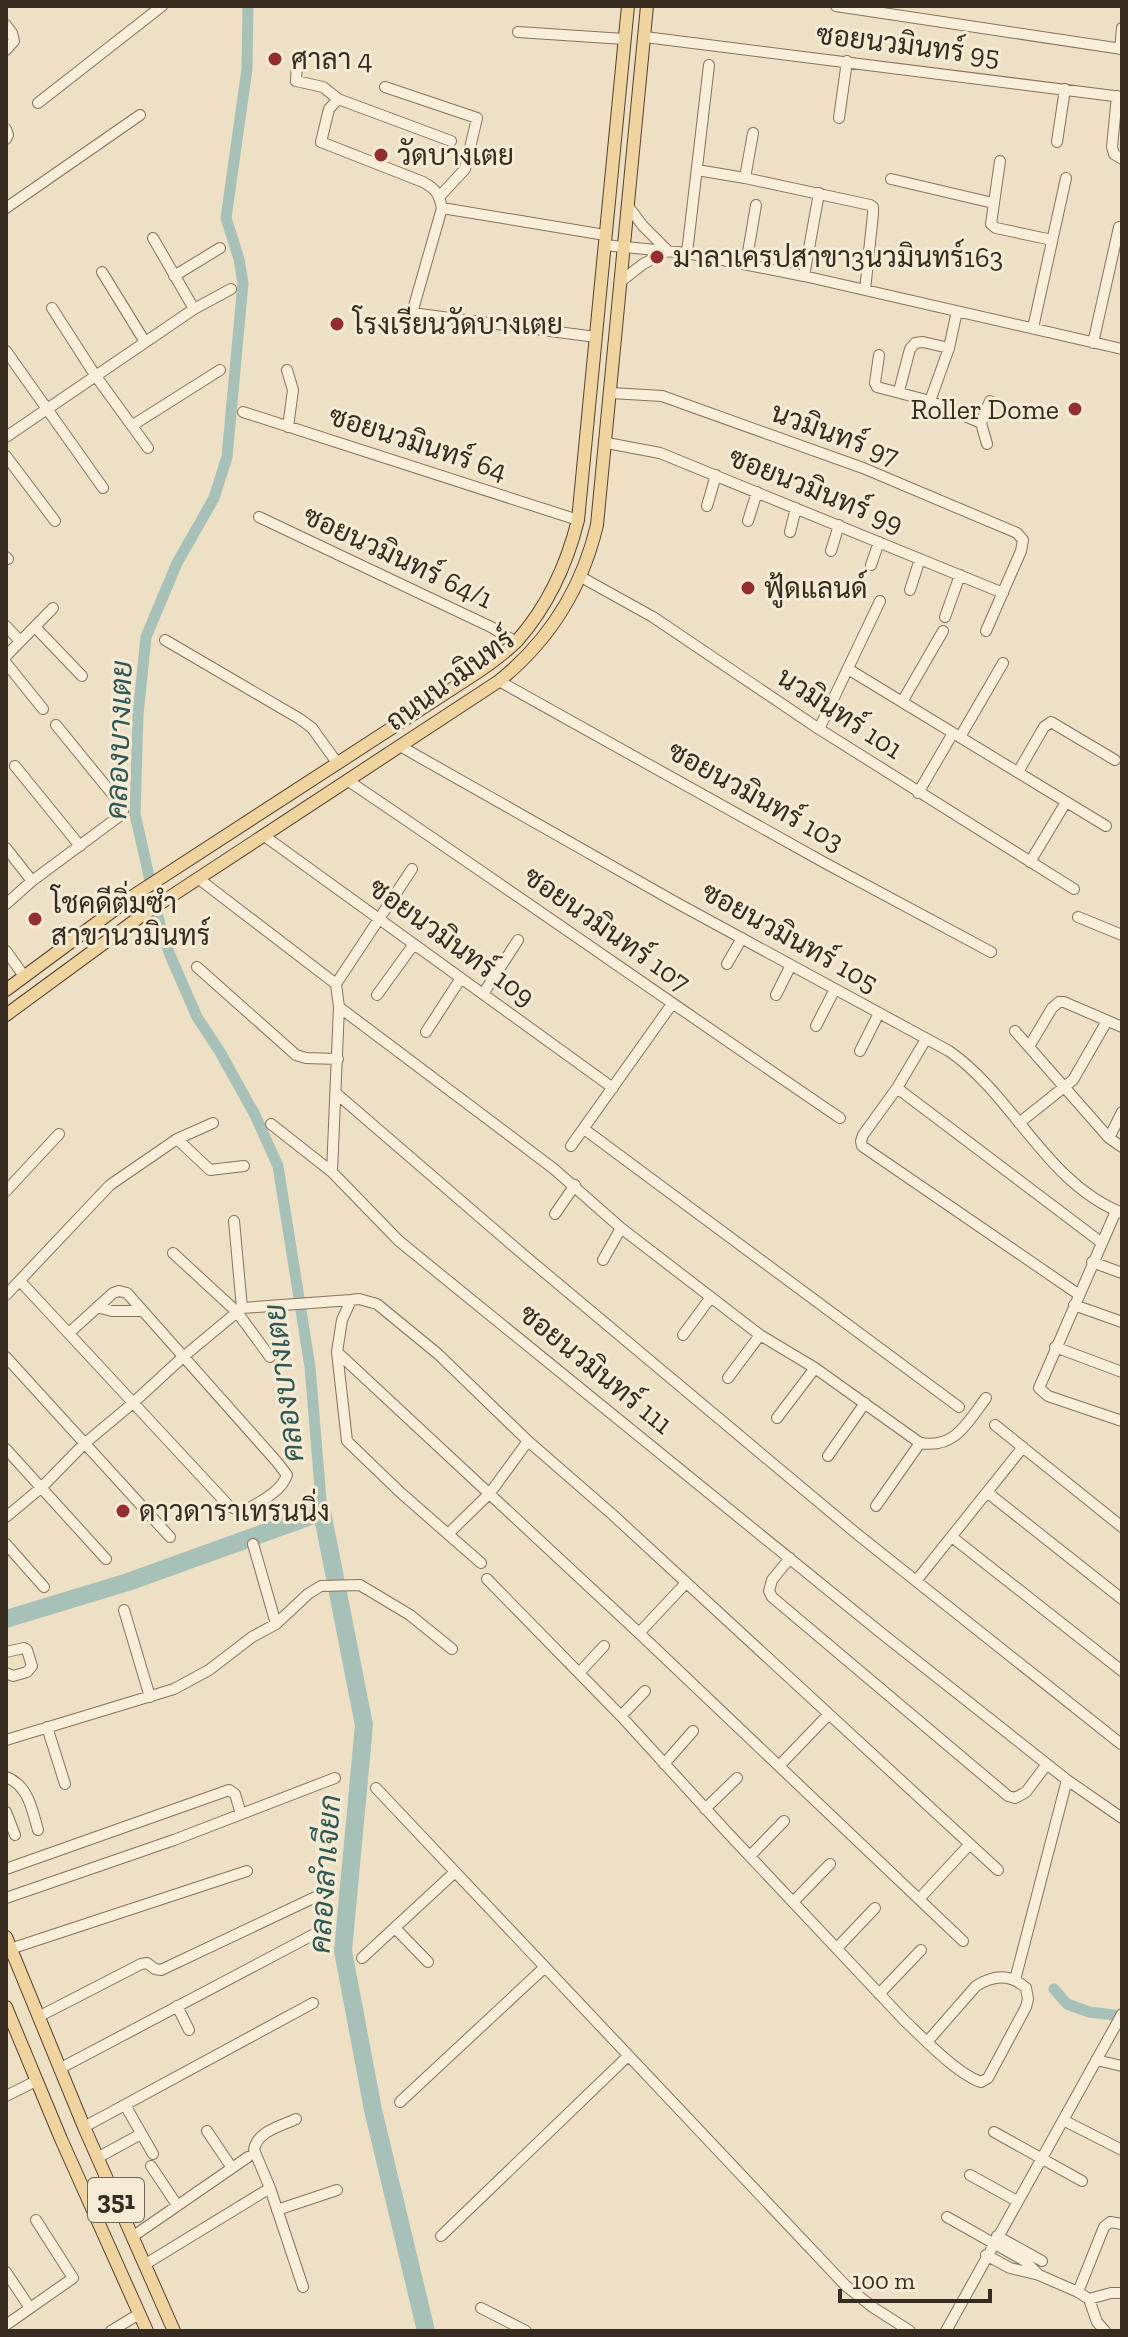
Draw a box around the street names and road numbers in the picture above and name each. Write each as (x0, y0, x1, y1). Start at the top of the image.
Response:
street label: ซอยนวมินทร์ 95 (814, 14, 1002, 73)
street label: นวมินทร์ 97 (767, 393, 904, 472)
street label: ซอยนวมินทร์ 64 (325, 396, 512, 487)
street label: ซอยนวมินทร์ 99 (724, 437, 909, 540)
street label: ซอยนวมินทร์ 64/1 (298, 496, 500, 615)
street label: ถนนนวมินทร์ (377, 620, 521, 738)
street label: นวมินทร์ 101 (771, 658, 911, 766)
street label: ซอยนวมินทร์ 103 (662, 731, 851, 858)
street label: ซอยนวมินทร์ 107 (518, 857, 698, 999)
street label: ซอยนวมินทร์ 109 (363, 868, 543, 1013)
street label: ซอยนวมินทร์ 105 (696, 872, 885, 999)
street label: ซอยนวมินทร์ 111 (513, 1295, 681, 1441)
road number: 351 (88, 2178, 144, 2222)

